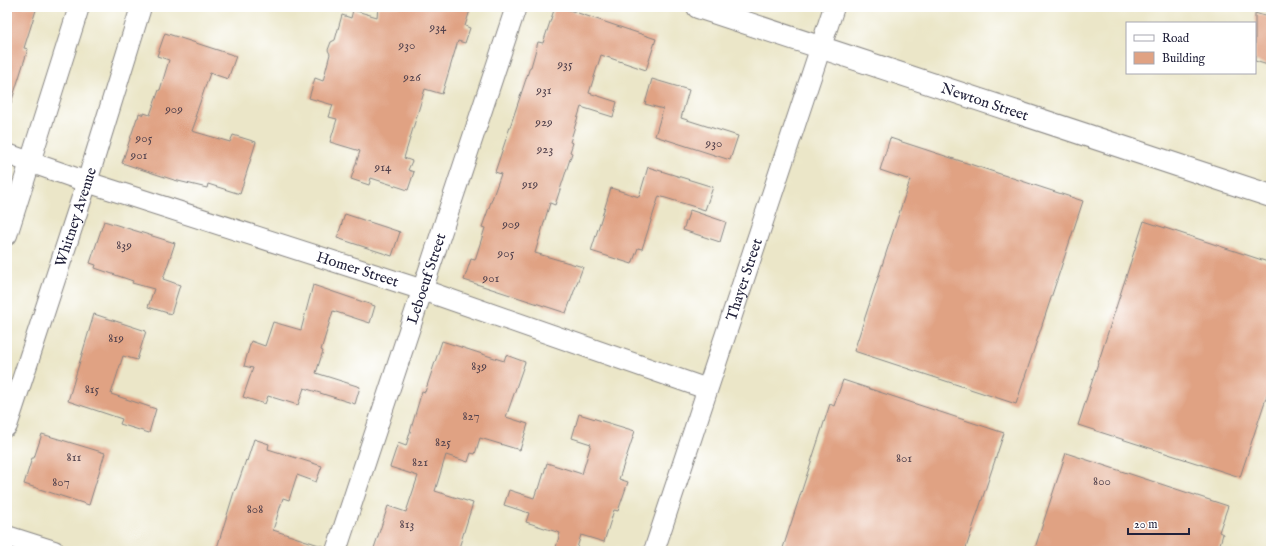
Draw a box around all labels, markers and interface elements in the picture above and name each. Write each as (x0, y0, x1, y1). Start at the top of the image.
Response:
house number: 934 (429, 19, 447, 36)
legend (1126, 22, 1256, 74)
text: Road (1162, 31, 1190, 46)
house number: 930 (398, 37, 415, 54)
text: Building (1162, 51, 1206, 66)
house number: 935 (556, 56, 573, 73)
house number: 926 (402, 69, 421, 86)
street label: Newton Street (938, 79, 1031, 125)
house number: 931 (535, 82, 552, 99)
house number: 909 (164, 101, 183, 118)
house number: 929 (534, 114, 553, 131)
house number: 905 (135, 130, 153, 147)
house number: 930 (705, 135, 722, 152)
house number: 923 (536, 141, 553, 158)
house number: 901 (130, 147, 148, 164)
house number: 914 (374, 159, 392, 176)
street label: Whitney Avenue (51, 165, 101, 269)
house number: 919 (521, 176, 538, 193)
house number: 909 (501, 216, 520, 233)
street label: Leboeuf Street (403, 231, 450, 327)
street label: Thayer Street (722, 236, 767, 323)
house number: 839 (116, 237, 132, 254)
house number: 905 (497, 245, 515, 262)
street label: Homer Street (314, 247, 401, 292)
house number: 901 (482, 270, 500, 287)
house number: 819 (108, 330, 124, 347)
house number: 839 (471, 358, 487, 375)
house number: 815 (85, 381, 100, 398)
house number: 827 (462, 408, 480, 425)
house number: 825 (435, 434, 451, 451)
house number: 811 (67, 449, 82, 466)
house number: 801 (896, 450, 912, 467)
house number: 821 (412, 454, 428, 471)
house number: 800 (1093, 473, 1111, 490)
house number: 807 (52, 474, 70, 491)
house number: 808 (247, 501, 263, 518)
scale bar (1128, 510, 1189, 536)
house number: 813 (400, 516, 415, 533)
text: 20 m (1134, 517, 1157, 532)

